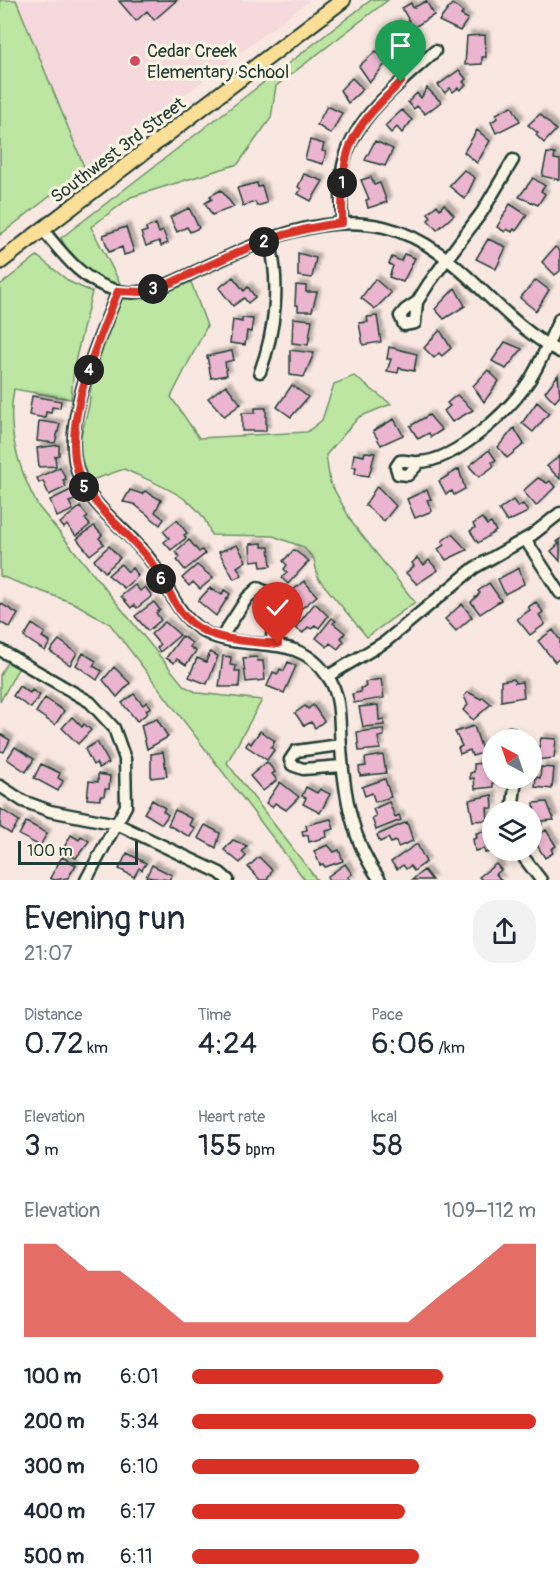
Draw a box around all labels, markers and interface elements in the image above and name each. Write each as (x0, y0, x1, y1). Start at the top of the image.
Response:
pin (375, 20, 426, 82)
icon: arrive (384, 29, 417, 62)
place label: Cedar Creek Elementary School (147, 40, 289, 84)
marker: Cedar Creek Elementary School (128, 54, 142, 68)
street label: Southwest 3rd Street (46, 92, 191, 209)
pin: 1 (327, 168, 357, 198)
text: 1 (339, 173, 345, 193)
pin: 2 (249, 227, 279, 257)
text: 2 (260, 232, 268, 252)
pin: 3 (138, 274, 168, 304)
text: 3 (149, 279, 157, 299)
pin: 4 (74, 355, 104, 385)
text: 4 (84, 360, 94, 380)
pin: 5 (69, 472, 99, 502)
text: 5 (80, 477, 88, 497)
pin: 6 (146, 564, 176, 594)
text: 6 (156, 569, 166, 589)
pin (252, 582, 303, 644)
icon: check (261, 591, 294, 624)
north arrow (482, 729, 542, 789)
map controls (482, 729, 542, 861)
button: layers (482, 801, 542, 861)
scale bar (18, 838, 138, 866)
text: 100 m (27, 841, 73, 861)
text: Evening run (24, 898, 185, 939)
button: share (473, 900, 536, 963)
text: 21:07 (24, 941, 73, 966)
text: Distance (24, 1005, 83, 1025)
text: Time (198, 1005, 231, 1025)
text: Pace (371, 1005, 403, 1025)
text: 0.72 (24, 1025, 84, 1062)
text: 4:24 (198, 1025, 257, 1062)
text: 6:06 (371, 1025, 435, 1062)
text: km (84, 1038, 108, 1058)
text: /km (435, 1038, 465, 1058)
text: Elevation (24, 1107, 85, 1127)
text: Heart rate (198, 1107, 265, 1127)
text: kcal (371, 1107, 397, 1127)
text: 3 (24, 1127, 41, 1164)
text: 155 (198, 1127, 242, 1164)
text: 58 (371, 1127, 403, 1164)
text: m (41, 1140, 58, 1160)
text: bpm (242, 1140, 275, 1160)
text: Elevation (24, 1198, 100, 1223)
text: 109–112 m (444, 1198, 536, 1223)
text: 100 m (24, 1364, 81, 1389)
text: 6:01 (120, 1364, 158, 1389)
text: 200 m (24, 1409, 85, 1434)
text: 5:34 (120, 1409, 159, 1434)
text: 300 m (24, 1454, 85, 1479)
text: 6:10 (120, 1454, 158, 1479)
text: 400 m (24, 1499, 85, 1524)
text: 6:17 (120, 1499, 155, 1524)
text: 500 m (24, 1544, 84, 1569)
text: 6:11 (120, 1544, 153, 1569)

